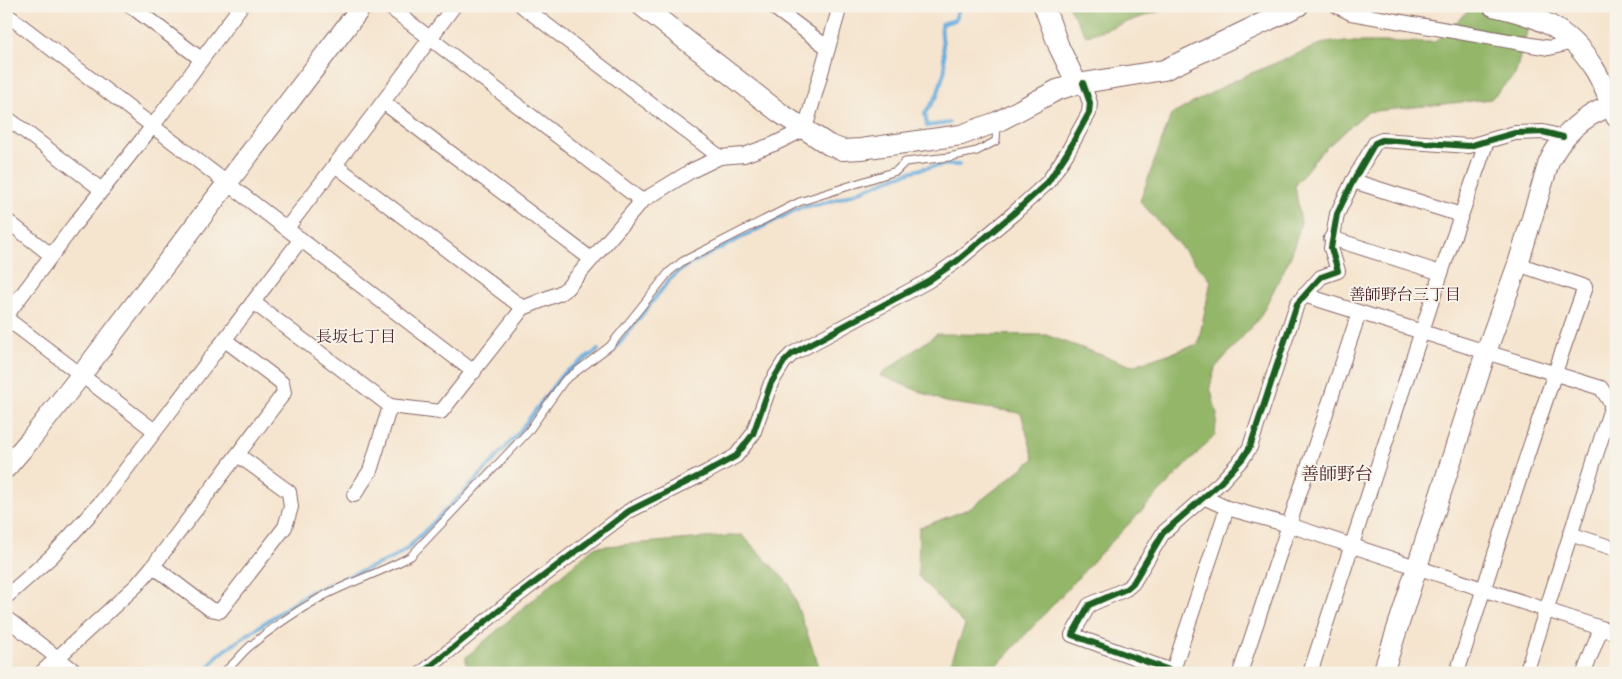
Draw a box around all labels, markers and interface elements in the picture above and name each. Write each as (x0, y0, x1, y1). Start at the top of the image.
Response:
district label: 善師野台三丁目 (1349, 285, 1461, 304)
district label: 長坂七丁目 (316, 327, 396, 346)
district label: 善師野台 (1301, 464, 1373, 485)

